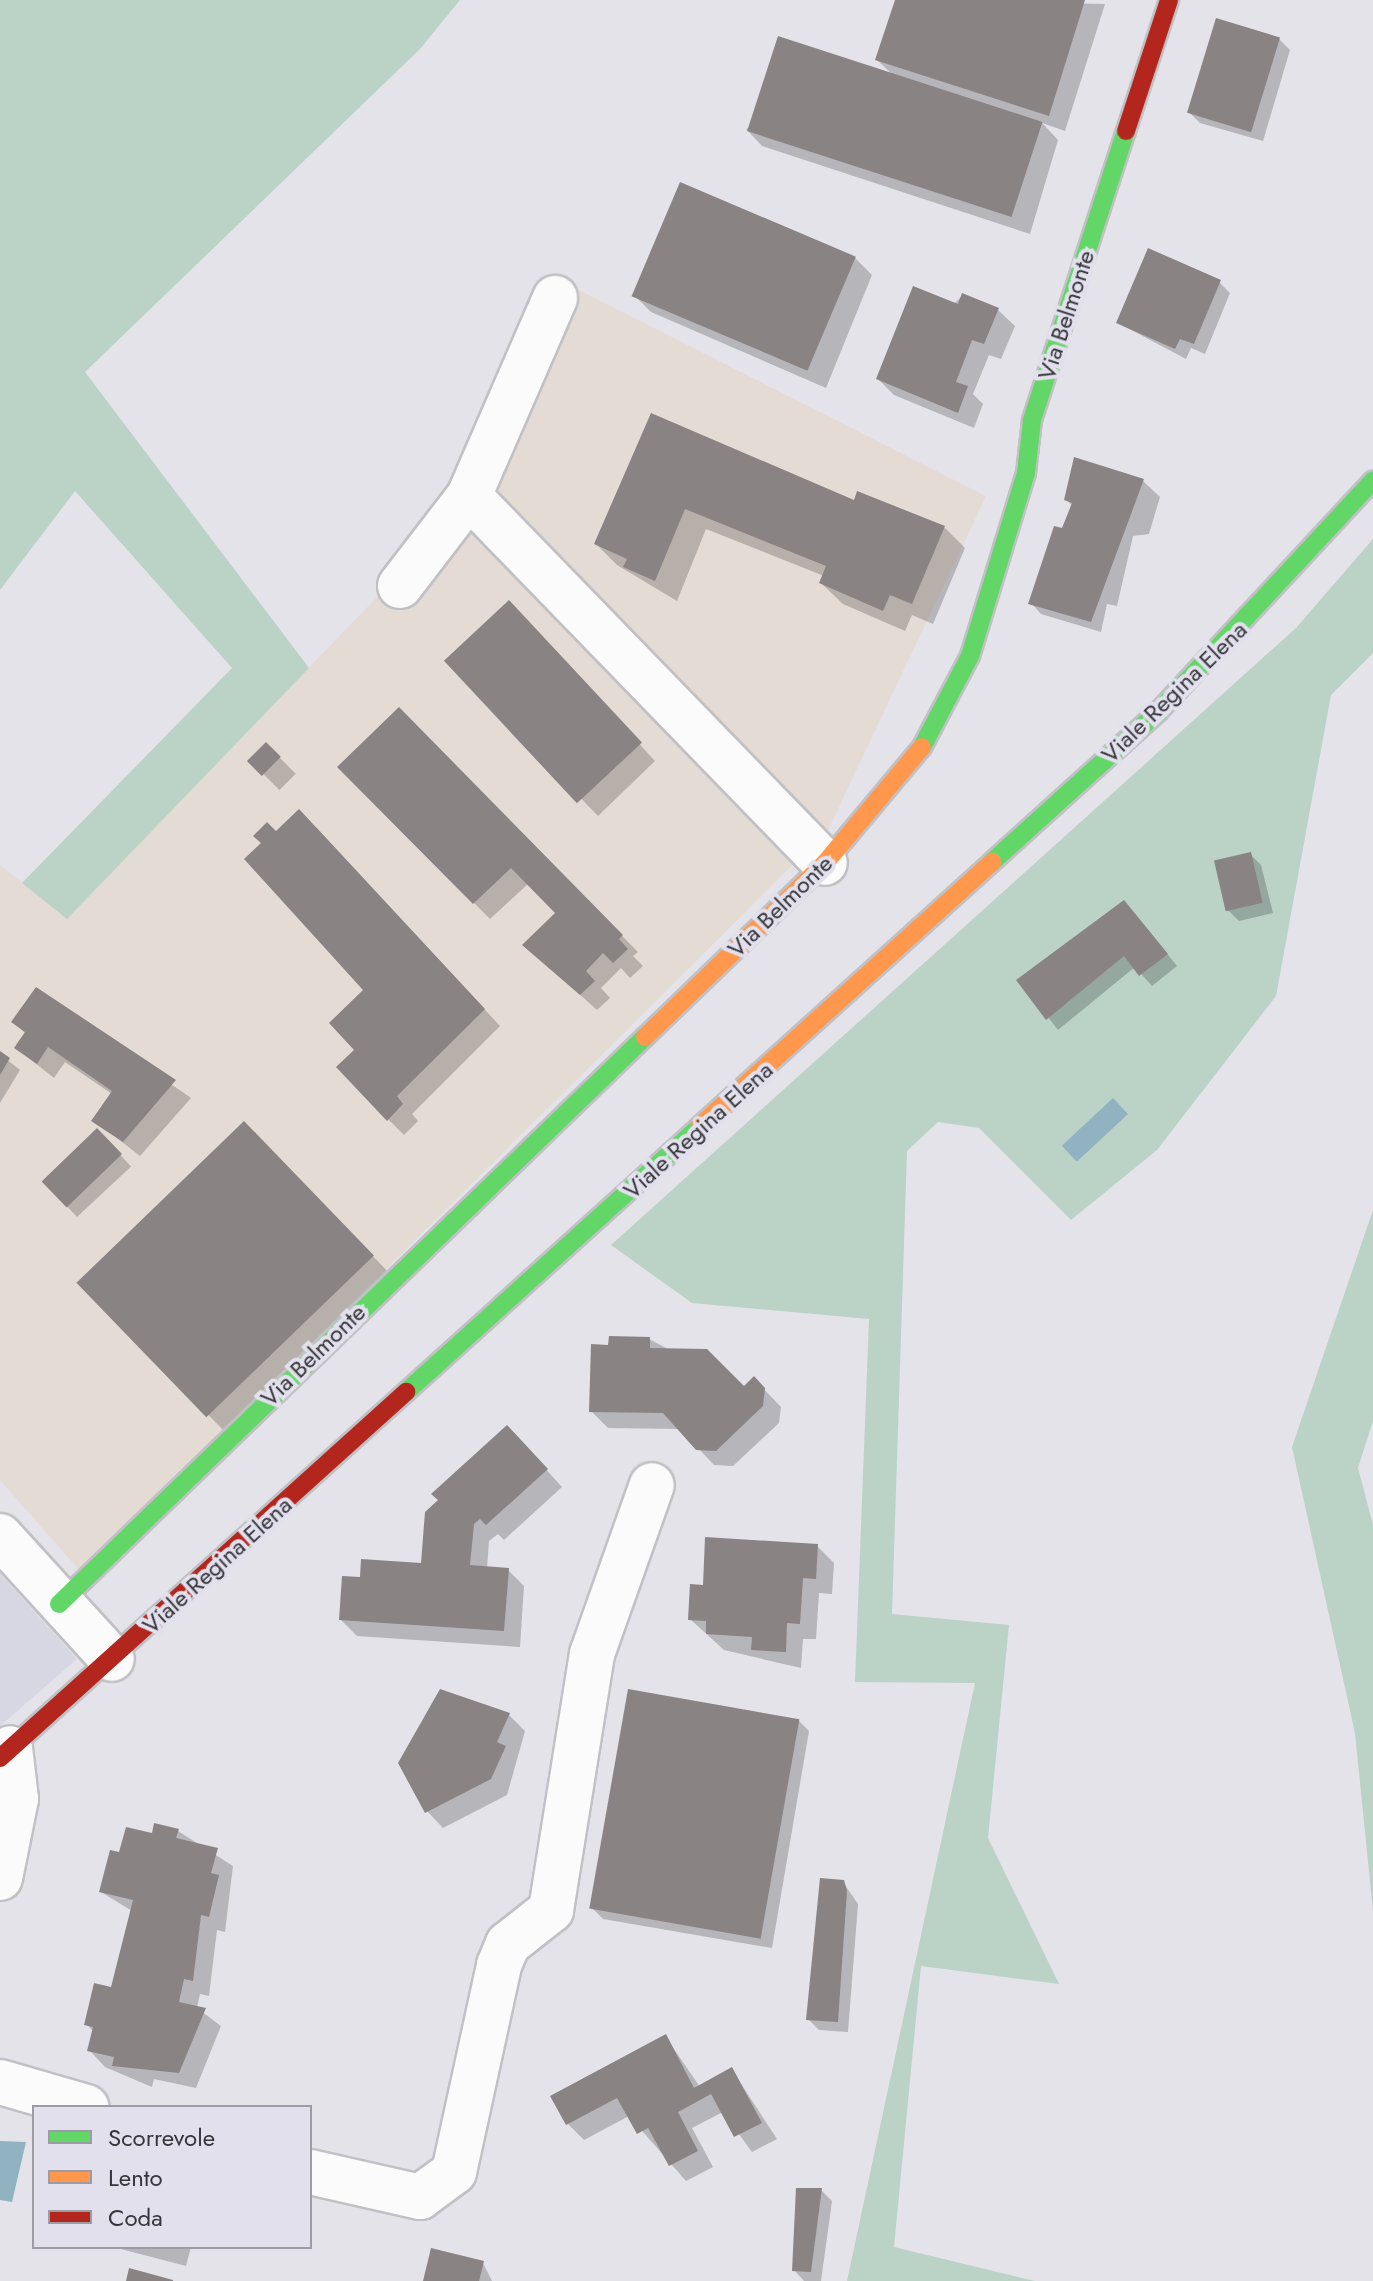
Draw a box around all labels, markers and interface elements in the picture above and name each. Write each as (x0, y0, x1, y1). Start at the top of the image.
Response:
street label: Via Belmonte (1032, 247, 1100, 383)
street label: Viale Regina Elena (1095, 615, 1253, 769)
street label: Via Belmonte (722, 849, 838, 963)
street label: Viale Regina Elena (617, 1055, 779, 1205)
street label: Via Belmonte (255, 1298, 371, 1412)
street label: Viale Regina Elena (136, 1490, 298, 1640)
legend (32, 2105, 312, 2249)
text: Scorrevole (108, 2120, 215, 2155)
text: Lento (108, 2160, 163, 2195)
text: Coda (108, 2200, 163, 2235)

